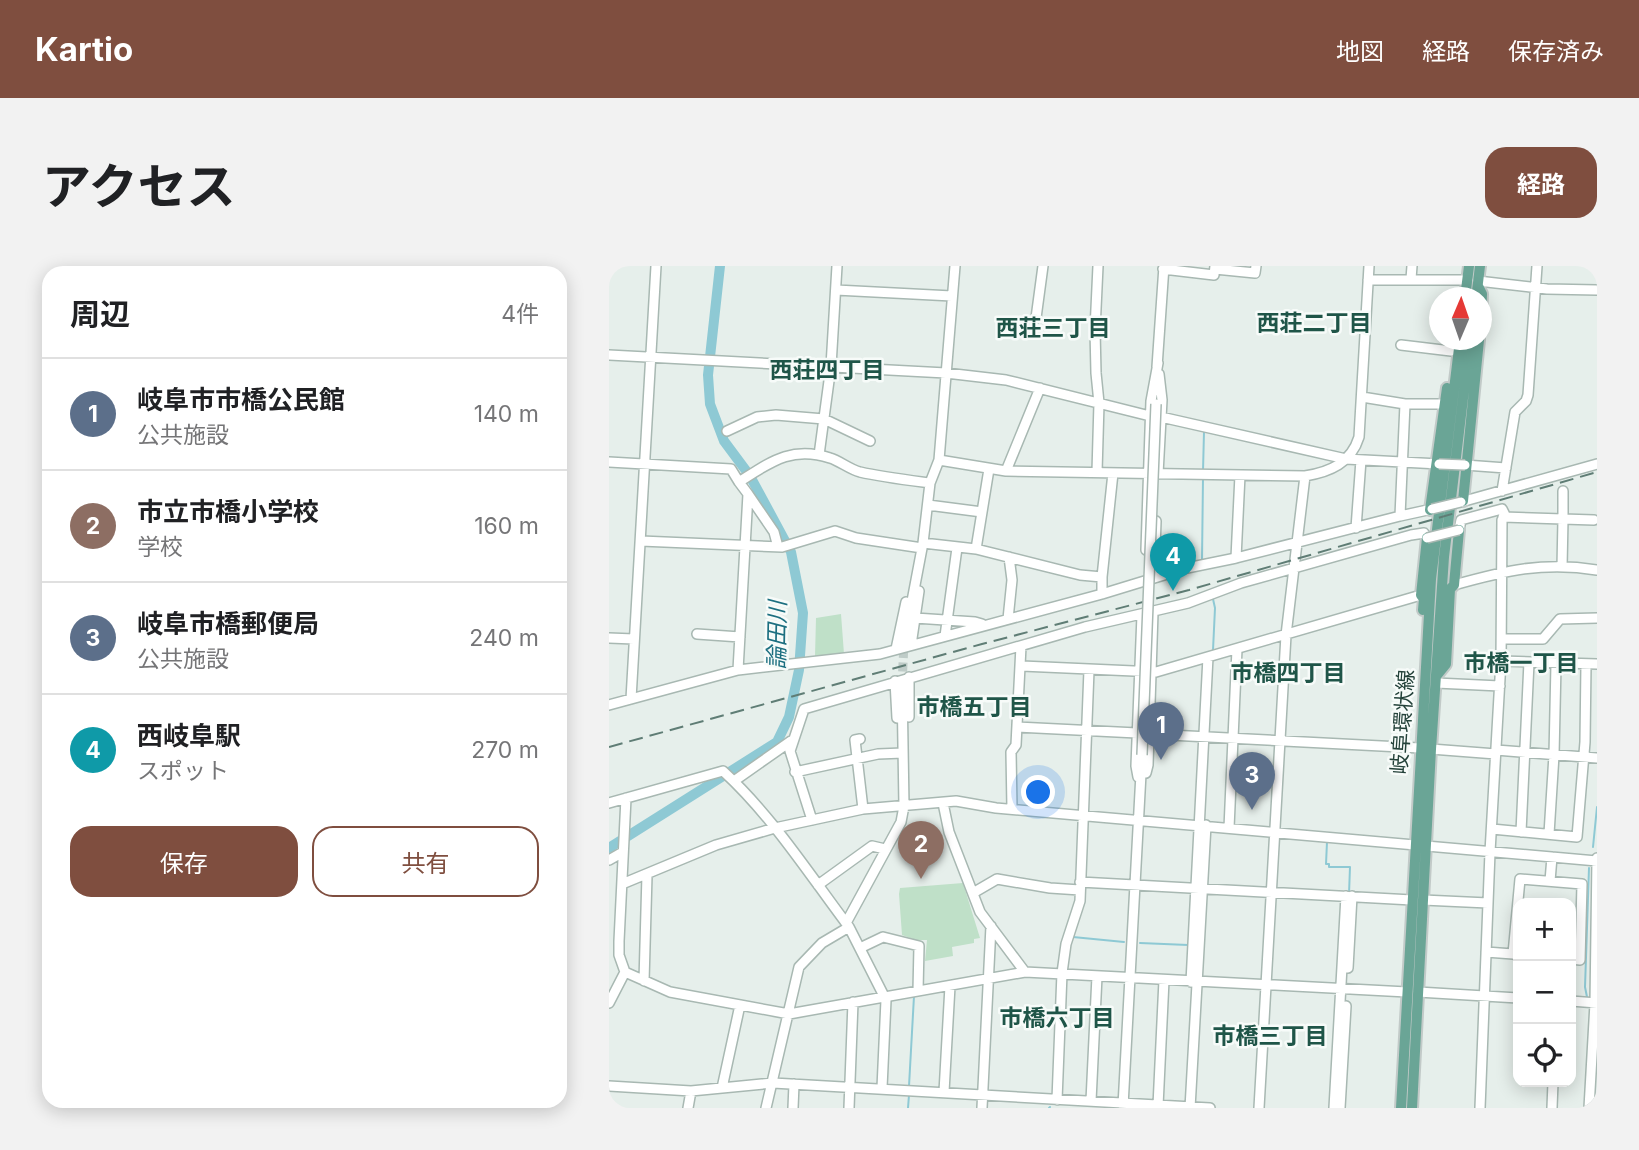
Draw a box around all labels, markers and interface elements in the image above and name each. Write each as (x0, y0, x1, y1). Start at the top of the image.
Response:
text: Kartio (35, 29, 133, 69)
text: 地図 (1336, 37, 1384, 66)
text: 経路 (1422, 37, 1470, 66)
text: 保存済み (1508, 37, 1604, 66)
button: 経路 (1485, 147, 1597, 218)
text: アクセス (42, 157, 236, 216)
north arrow (1429, 287, 1492, 350)
text: 周辺 (70, 296, 130, 332)
text: 4件 (501, 300, 539, 328)
district label: 西荘二丁目 (1257, 309, 1372, 337)
district label: 西荘三丁目 (996, 314, 1111, 342)
district label: 西荘四丁目 (770, 356, 885, 384)
text: 岐阜市市橋公民館 (137, 384, 345, 415)
text: 1 (88, 400, 98, 428)
text: 140 m (474, 400, 539, 428)
text: 公共施設 (137, 421, 229, 449)
text: 市立市橋小学校 (137, 496, 319, 527)
text: 2 (86, 512, 100, 540)
text: 160 m (474, 512, 539, 540)
text: 学校 (137, 533, 183, 561)
pin: 4 (1150, 533, 1196, 591)
water label: 論田川 (762, 597, 792, 670)
text: 岐阜市橋郵便局 (137, 608, 319, 639)
text: 3 (86, 624, 100, 652)
text: 240 m (469, 624, 539, 652)
text: 公共施設 (137, 645, 229, 673)
district label: 市橋一丁目 (1464, 649, 1579, 677)
district label: 市橋四丁目 (1231, 659, 1346, 687)
street label: 岐阜環状線 (1386, 669, 1419, 775)
district label: 市橋五丁目 (917, 693, 1032, 721)
pin: 1 (1138, 702, 1184, 760)
text: 西岐阜駅 (137, 720, 241, 751)
text: 4 (85, 736, 101, 764)
text: 270 m (471, 736, 539, 764)
pin: 3 (1229, 752, 1275, 810)
text: スポット (137, 757, 229, 785)
your location (1021, 775, 1055, 809)
pin: 2 (898, 821, 944, 879)
button: 保存 (70, 826, 298, 897)
button: 共有 (312, 826, 539, 897)
map controls (1513, 898, 1576, 1087)
button: + (1513, 898, 1576, 961)
button: − (1513, 961, 1576, 1024)
district label: 市橋六丁目 (1000, 1004, 1115, 1032)
district label: 市橋三丁目 (1213, 1022, 1328, 1050)
button: locate (1513, 1024, 1576, 1087)

